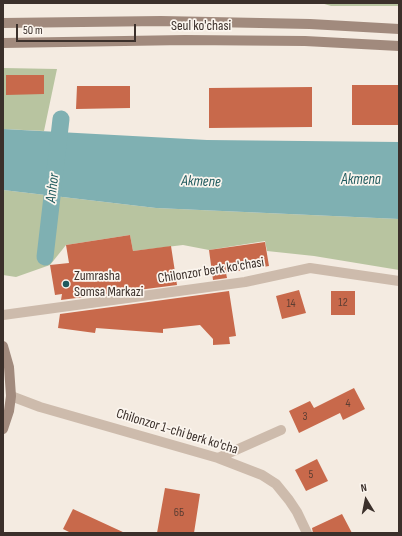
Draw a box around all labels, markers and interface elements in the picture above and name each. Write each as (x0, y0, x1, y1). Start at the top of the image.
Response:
scale bar (18, 16, 138, 42)
street label: Seul ko'chasi (171, 18, 231, 34)
text: 50 m (23, 23, 43, 38)
water label: Актепа (341, 171, 381, 189)
water label: Anhor (42, 172, 64, 204)
water label: Актепе (181, 172, 221, 192)
street label: Chilonzor berk ko'chasi (157, 254, 265, 288)
place label: Zumrasha Somsa Markazi (74, 268, 143, 300)
marker: Zumrasha Somsa Markazi (61, 279, 71, 289)
house number: 12 (338, 296, 348, 310)
house number: 14 (286, 297, 296, 311)
house number: 4 (345, 397, 351, 411)
street label: Chilonzor 1-chi berk ko'cha (114, 406, 240, 458)
house number: 3 (302, 410, 308, 424)
house number: 5 (309, 468, 313, 482)
north arrow (346, 480, 386, 520)
text: N (360, 481, 368, 495)
house number: 6Б (174, 506, 184, 520)

